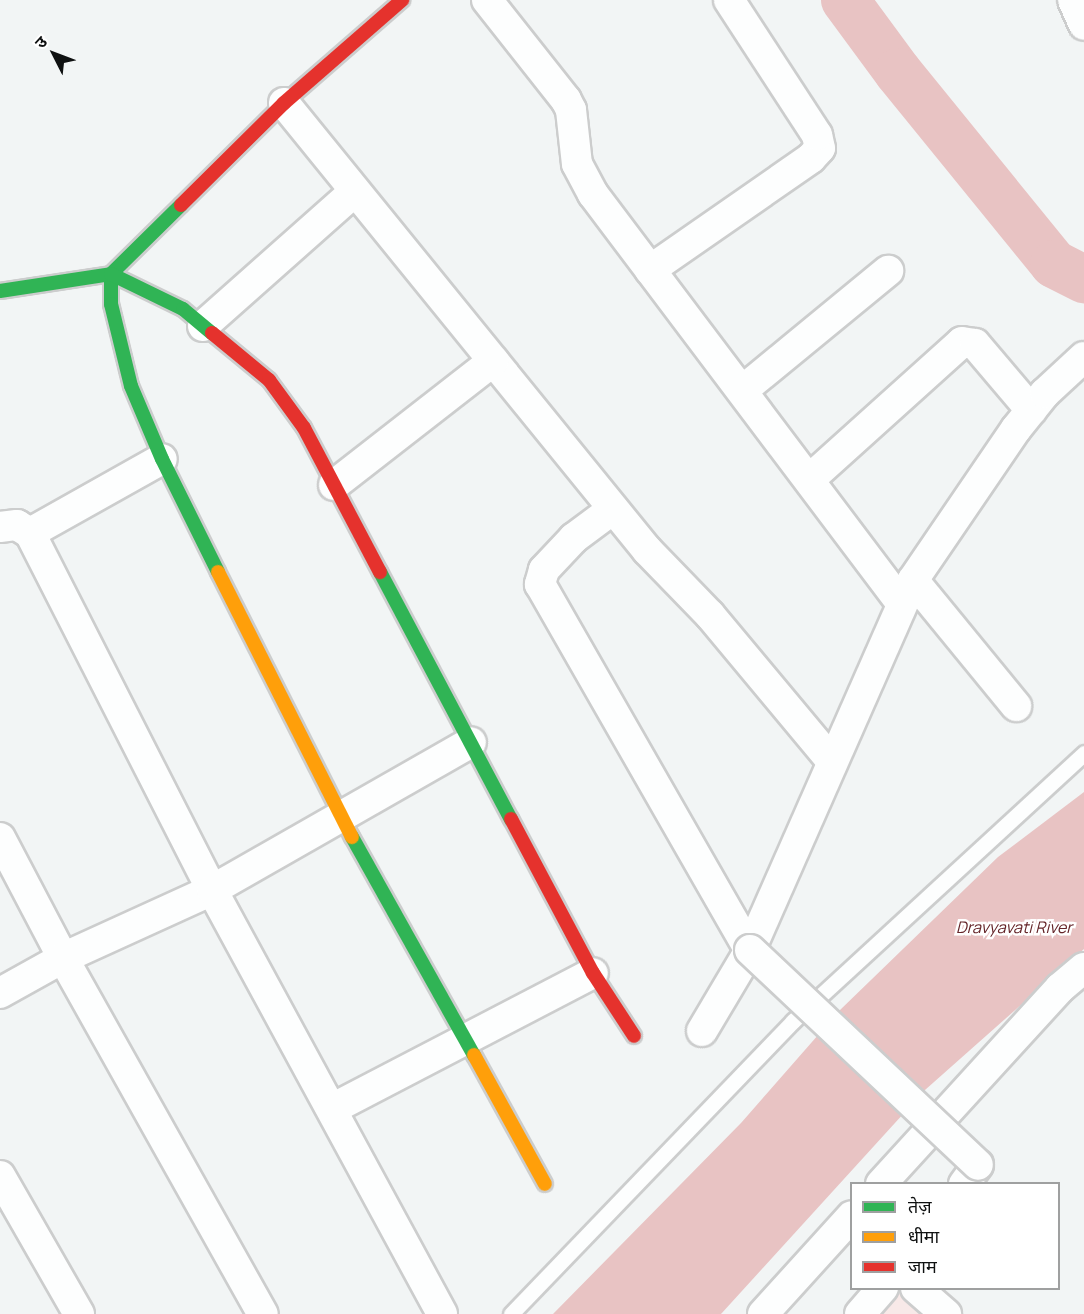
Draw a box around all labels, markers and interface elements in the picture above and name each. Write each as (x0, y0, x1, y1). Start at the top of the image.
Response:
north arrow (24, 24, 84, 84)
text: उ (29, 31, 52, 53)
water label: Dravyavati River (956, 917, 1072, 937)
legend (850, 1182, 1060, 1290)
text: तेज़ (908, 1194, 932, 1218)
text: धीमा (908, 1224, 939, 1248)
text: जाम (908, 1254, 937, 1278)

